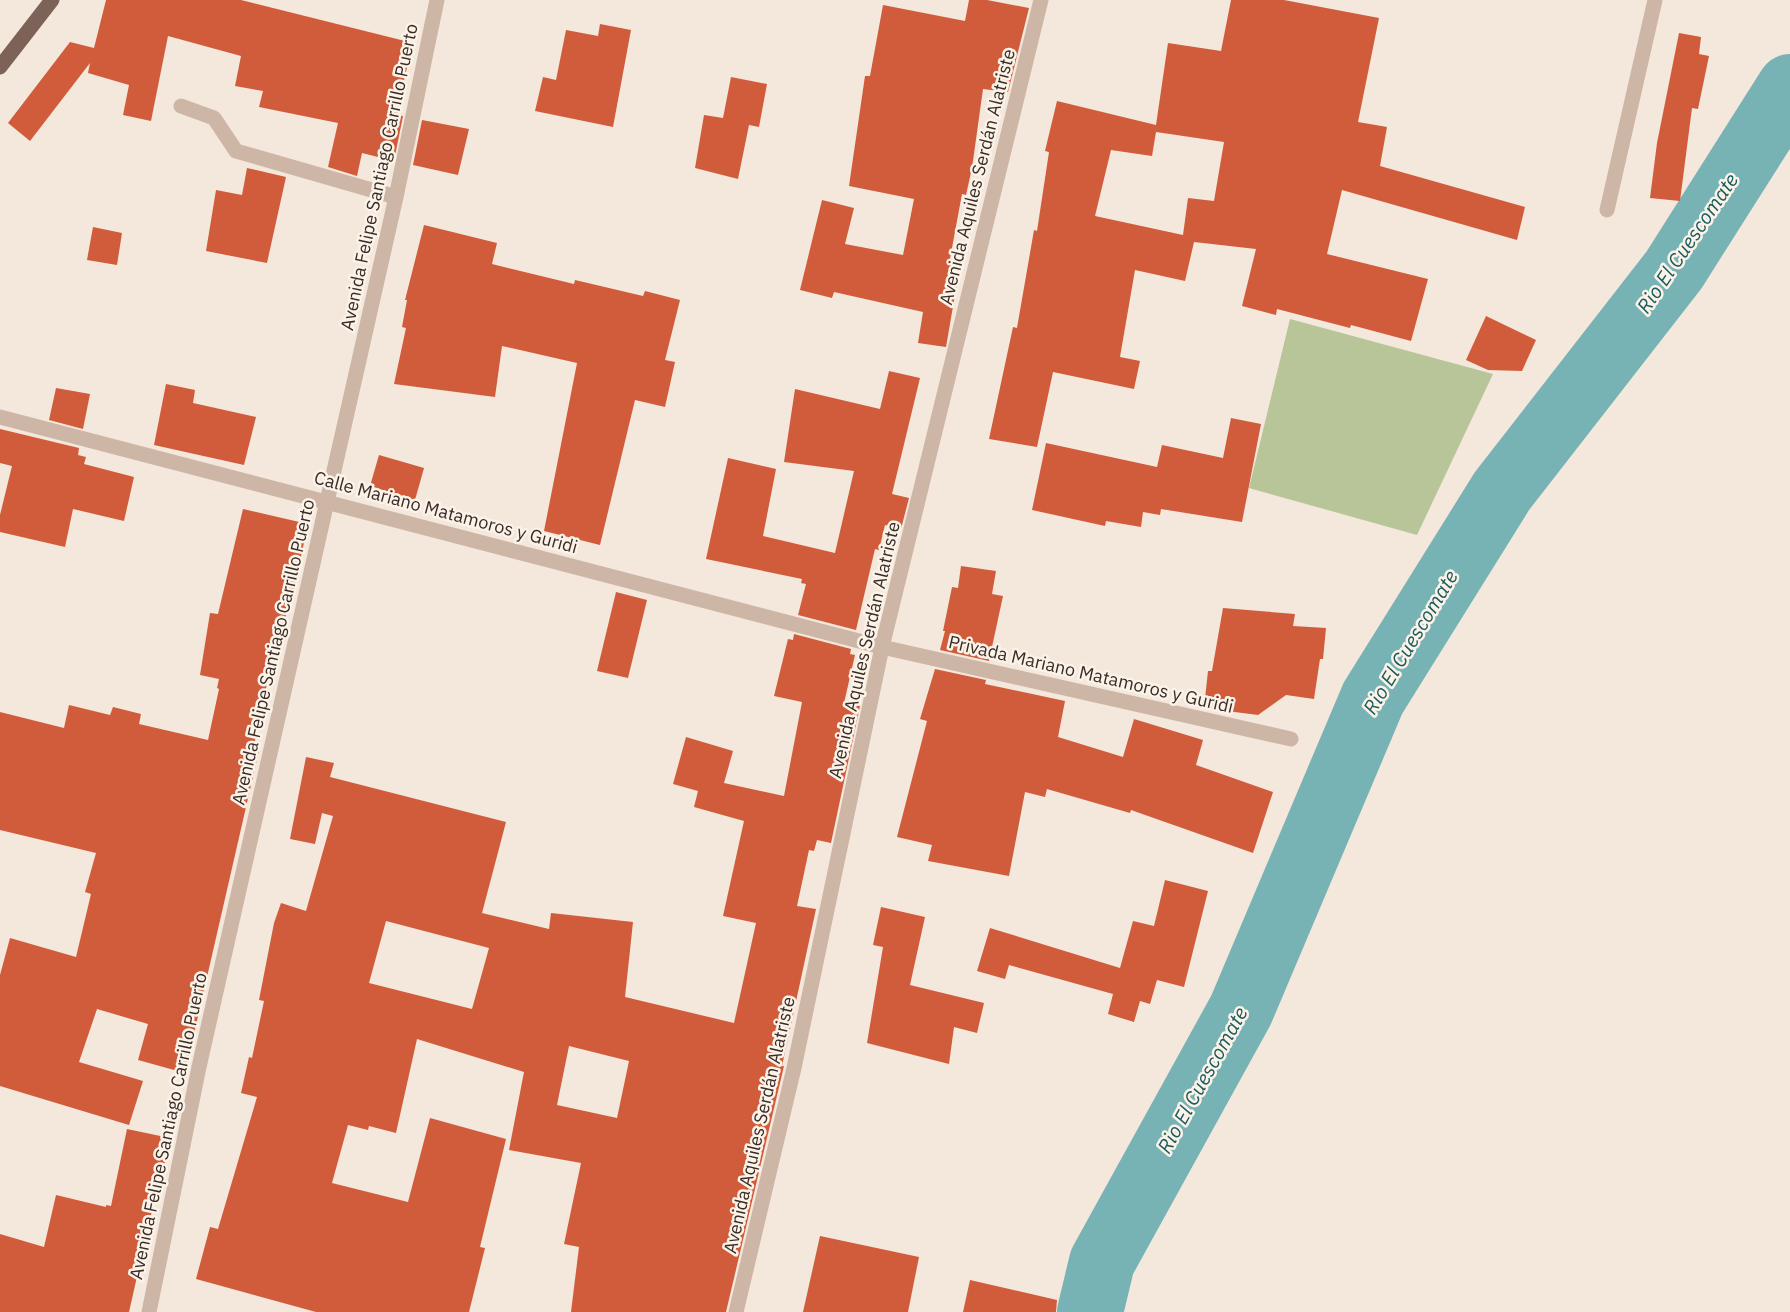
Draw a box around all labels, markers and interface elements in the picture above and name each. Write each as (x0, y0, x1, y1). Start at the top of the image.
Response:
street label: Avenida Felipe Santiago Carrillo Puerto (335, 21, 423, 333)
street label: Avenida Aquiles Serdán Alatriste (934, 47, 1020, 307)
water label: Rio El Cuescomate (1630, 168, 1744, 318)
street label: Calle Mariano Matamoros y Guridi (312, 466, 580, 558)
street label: Avenida Felipe Santiago Carrillo Puerto (227, 497, 319, 807)
street label: Avenida Aquiles Serdán Alatriste (823, 519, 905, 781)
water label: Rio El Cuescomate (1356, 565, 1464, 719)
street label: Privada Mariano Matamoros y Guridi (946, 630, 1236, 718)
street label: Avenida Felipe Santiago Carrillo Puerto (124, 970, 212, 1282)
street label: Avenida Aquiles Serdán Alatriste (718, 994, 800, 1256)
water label: Rio El Cuescomate (1151, 1002, 1253, 1158)

